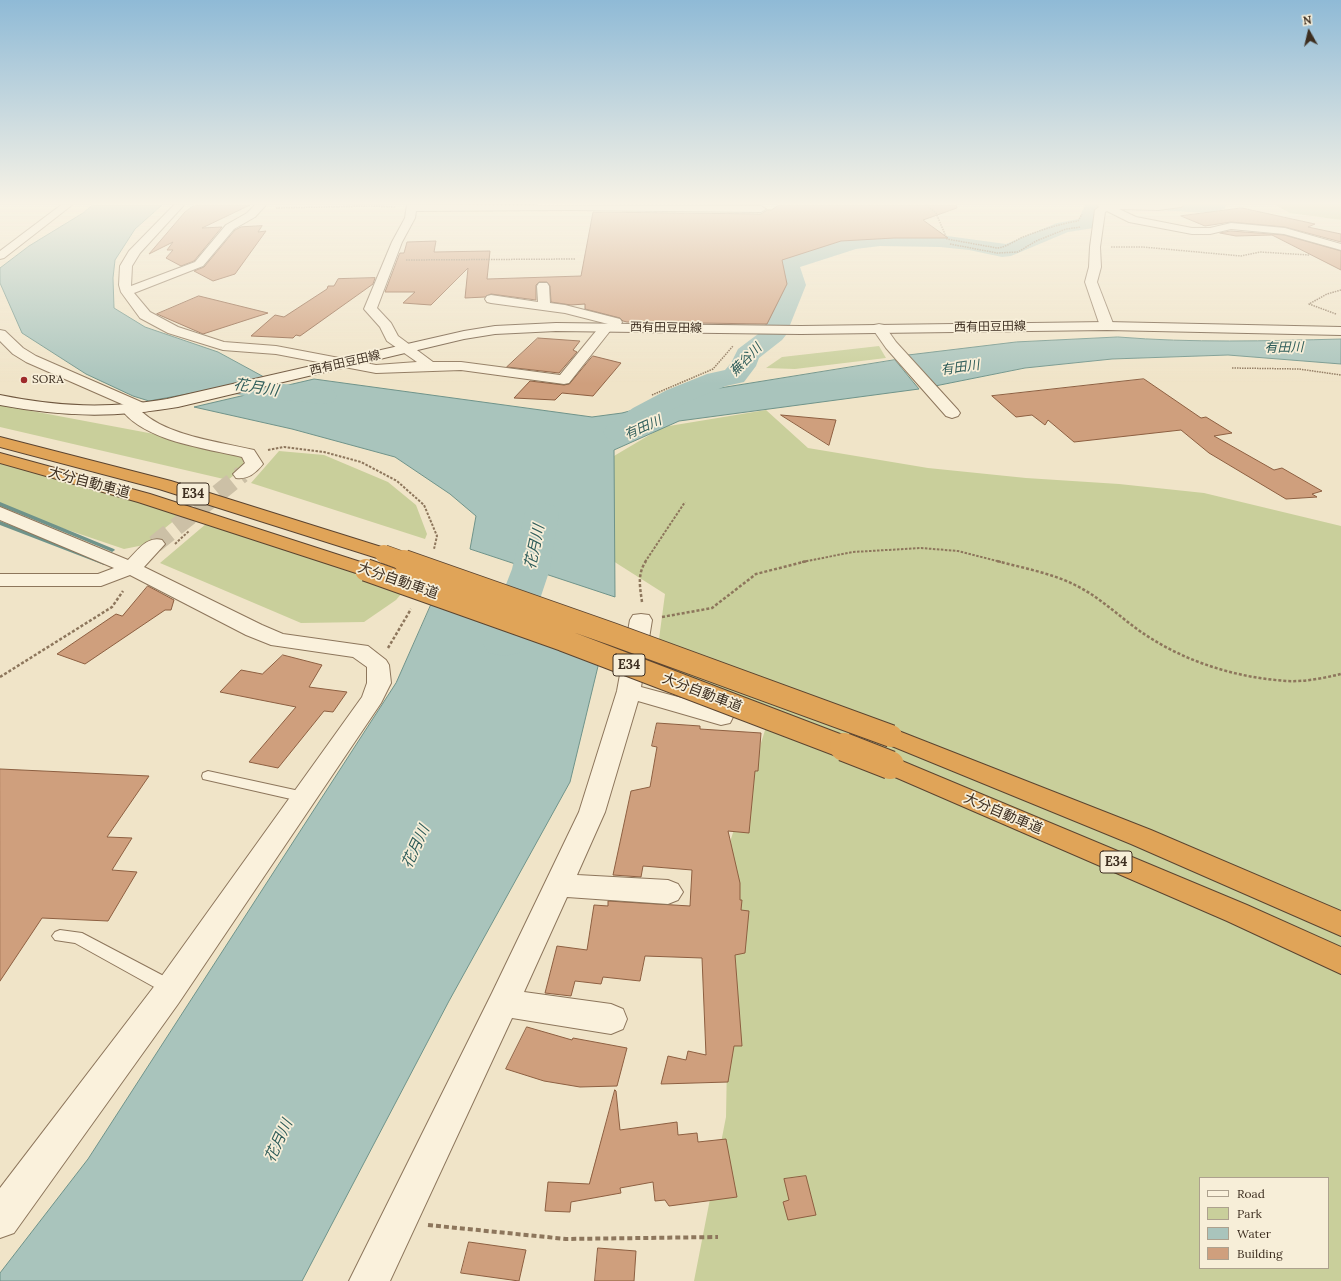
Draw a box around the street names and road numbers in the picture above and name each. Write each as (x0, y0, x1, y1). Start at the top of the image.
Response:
street label: 西有田豆田線 (954, 319, 1026, 335)
street label: 西有田豆田線 (630, 320, 702, 336)
street label: 西有田豆田線 (308, 348, 382, 378)
street label: 大分自動車道 (46, 464, 132, 502)
road number: E34 (177, 483, 209, 505)
street label: 大分自動車道 (356, 559, 440, 603)
road number: E34 (613, 654, 645, 676)
street label: 大分自動車道 (660, 670, 744, 716)
street label: 大分自動車道 (961, 790, 1045, 838)
road number: E34 (1100, 851, 1132, 873)

